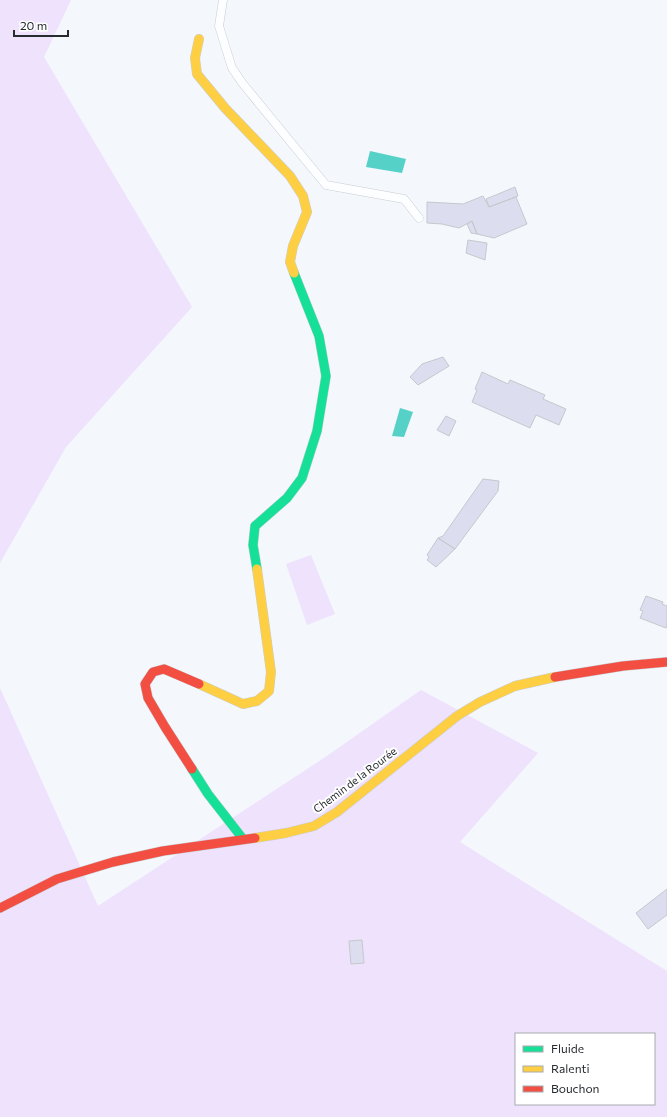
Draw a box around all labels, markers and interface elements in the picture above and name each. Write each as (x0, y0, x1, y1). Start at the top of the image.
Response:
scale bar (14, 12, 68, 38)
text: 20 m (20, 18, 47, 32)
street label: Chemin de la Rourée (310, 744, 399, 815)
legend (515, 1033, 655, 1105)
text: Fluide (551, 1041, 584, 1055)
text: Ralenti (551, 1061, 590, 1075)
text: Bouchon (551, 1081, 599, 1095)

